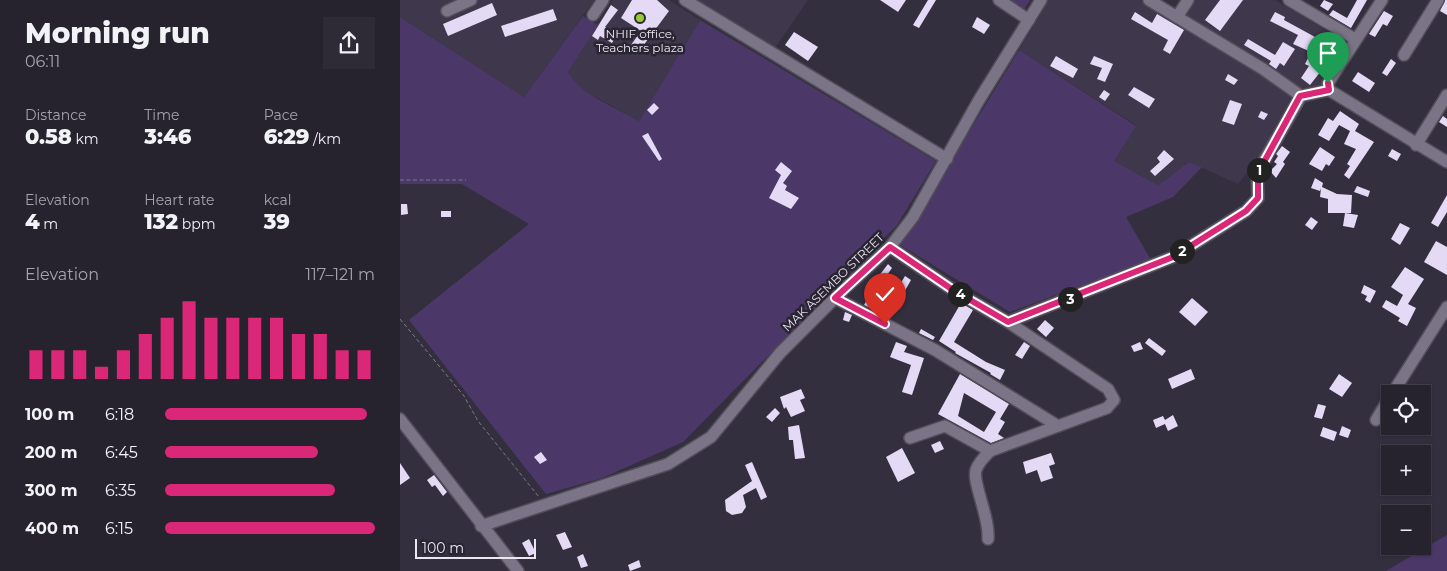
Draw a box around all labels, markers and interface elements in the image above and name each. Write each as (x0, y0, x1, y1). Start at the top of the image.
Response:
marker: NHIF office, Teachers plaza (634, 12, 646, 24)
text: Morning run (25, 16, 210, 50)
button: share (323, 17, 375, 69)
place label: NHIF office, Teachers plaza (596, 26, 684, 55)
pin (1307, 32, 1349, 83)
icon: arrive (1314, 39, 1342, 67)
text: 06:11 (25, 52, 60, 71)
text: Distance (25, 106, 87, 124)
text: Time (144, 106, 179, 124)
text: Pace (264, 106, 298, 124)
text: 0.58 (25, 124, 72, 149)
text: 3:46 (144, 124, 191, 149)
text: 6:29 (264, 124, 309, 149)
text: km (72, 130, 99, 148)
text: /km (309, 130, 341, 148)
pin: 1 (1246, 158, 1272, 182)
text: 1 (1257, 161, 1262, 179)
text: Elevation (25, 191, 90, 209)
text: Heart rate (144, 191, 215, 209)
text: kcal (264, 191, 292, 209)
text: 4 (25, 209, 40, 234)
text: 132 (144, 209, 178, 234)
text: 39 (264, 209, 290, 234)
text: m (40, 215, 58, 233)
text: bpm (178, 215, 216, 233)
street label: MAK ASEMBO STREET (779, 230, 887, 334)
pin: 2 (1170, 238, 1194, 264)
text: 2 (1178, 242, 1187, 260)
text: Elevation (25, 265, 99, 284)
text: 117–121 m (305, 265, 375, 284)
pin (864, 273, 906, 324)
icon: check (871, 280, 899, 308)
pin: 4 (948, 282, 972, 306)
text: 4 (956, 285, 965, 303)
pin: 3 (1058, 286, 1082, 312)
text: 3 (1066, 290, 1075, 308)
map controls (1381, 385, 1431, 555)
button: locate (1381, 385, 1431, 435)
text: 100 m (25, 405, 74, 424)
text: 6:18 (105, 405, 134, 424)
text: 200 m (25, 443, 77, 462)
text: 6:45 (105, 443, 138, 462)
button: + (1381, 445, 1431, 495)
text: 300 m (25, 481, 78, 500)
text: 6:35 (105, 481, 136, 500)
button: − (1381, 505, 1431, 555)
text: 400 m (25, 519, 79, 538)
text: 6:15 (105, 519, 133, 538)
scale bar (415, 536, 536, 559)
text: 100 m (422, 539, 464, 557)

